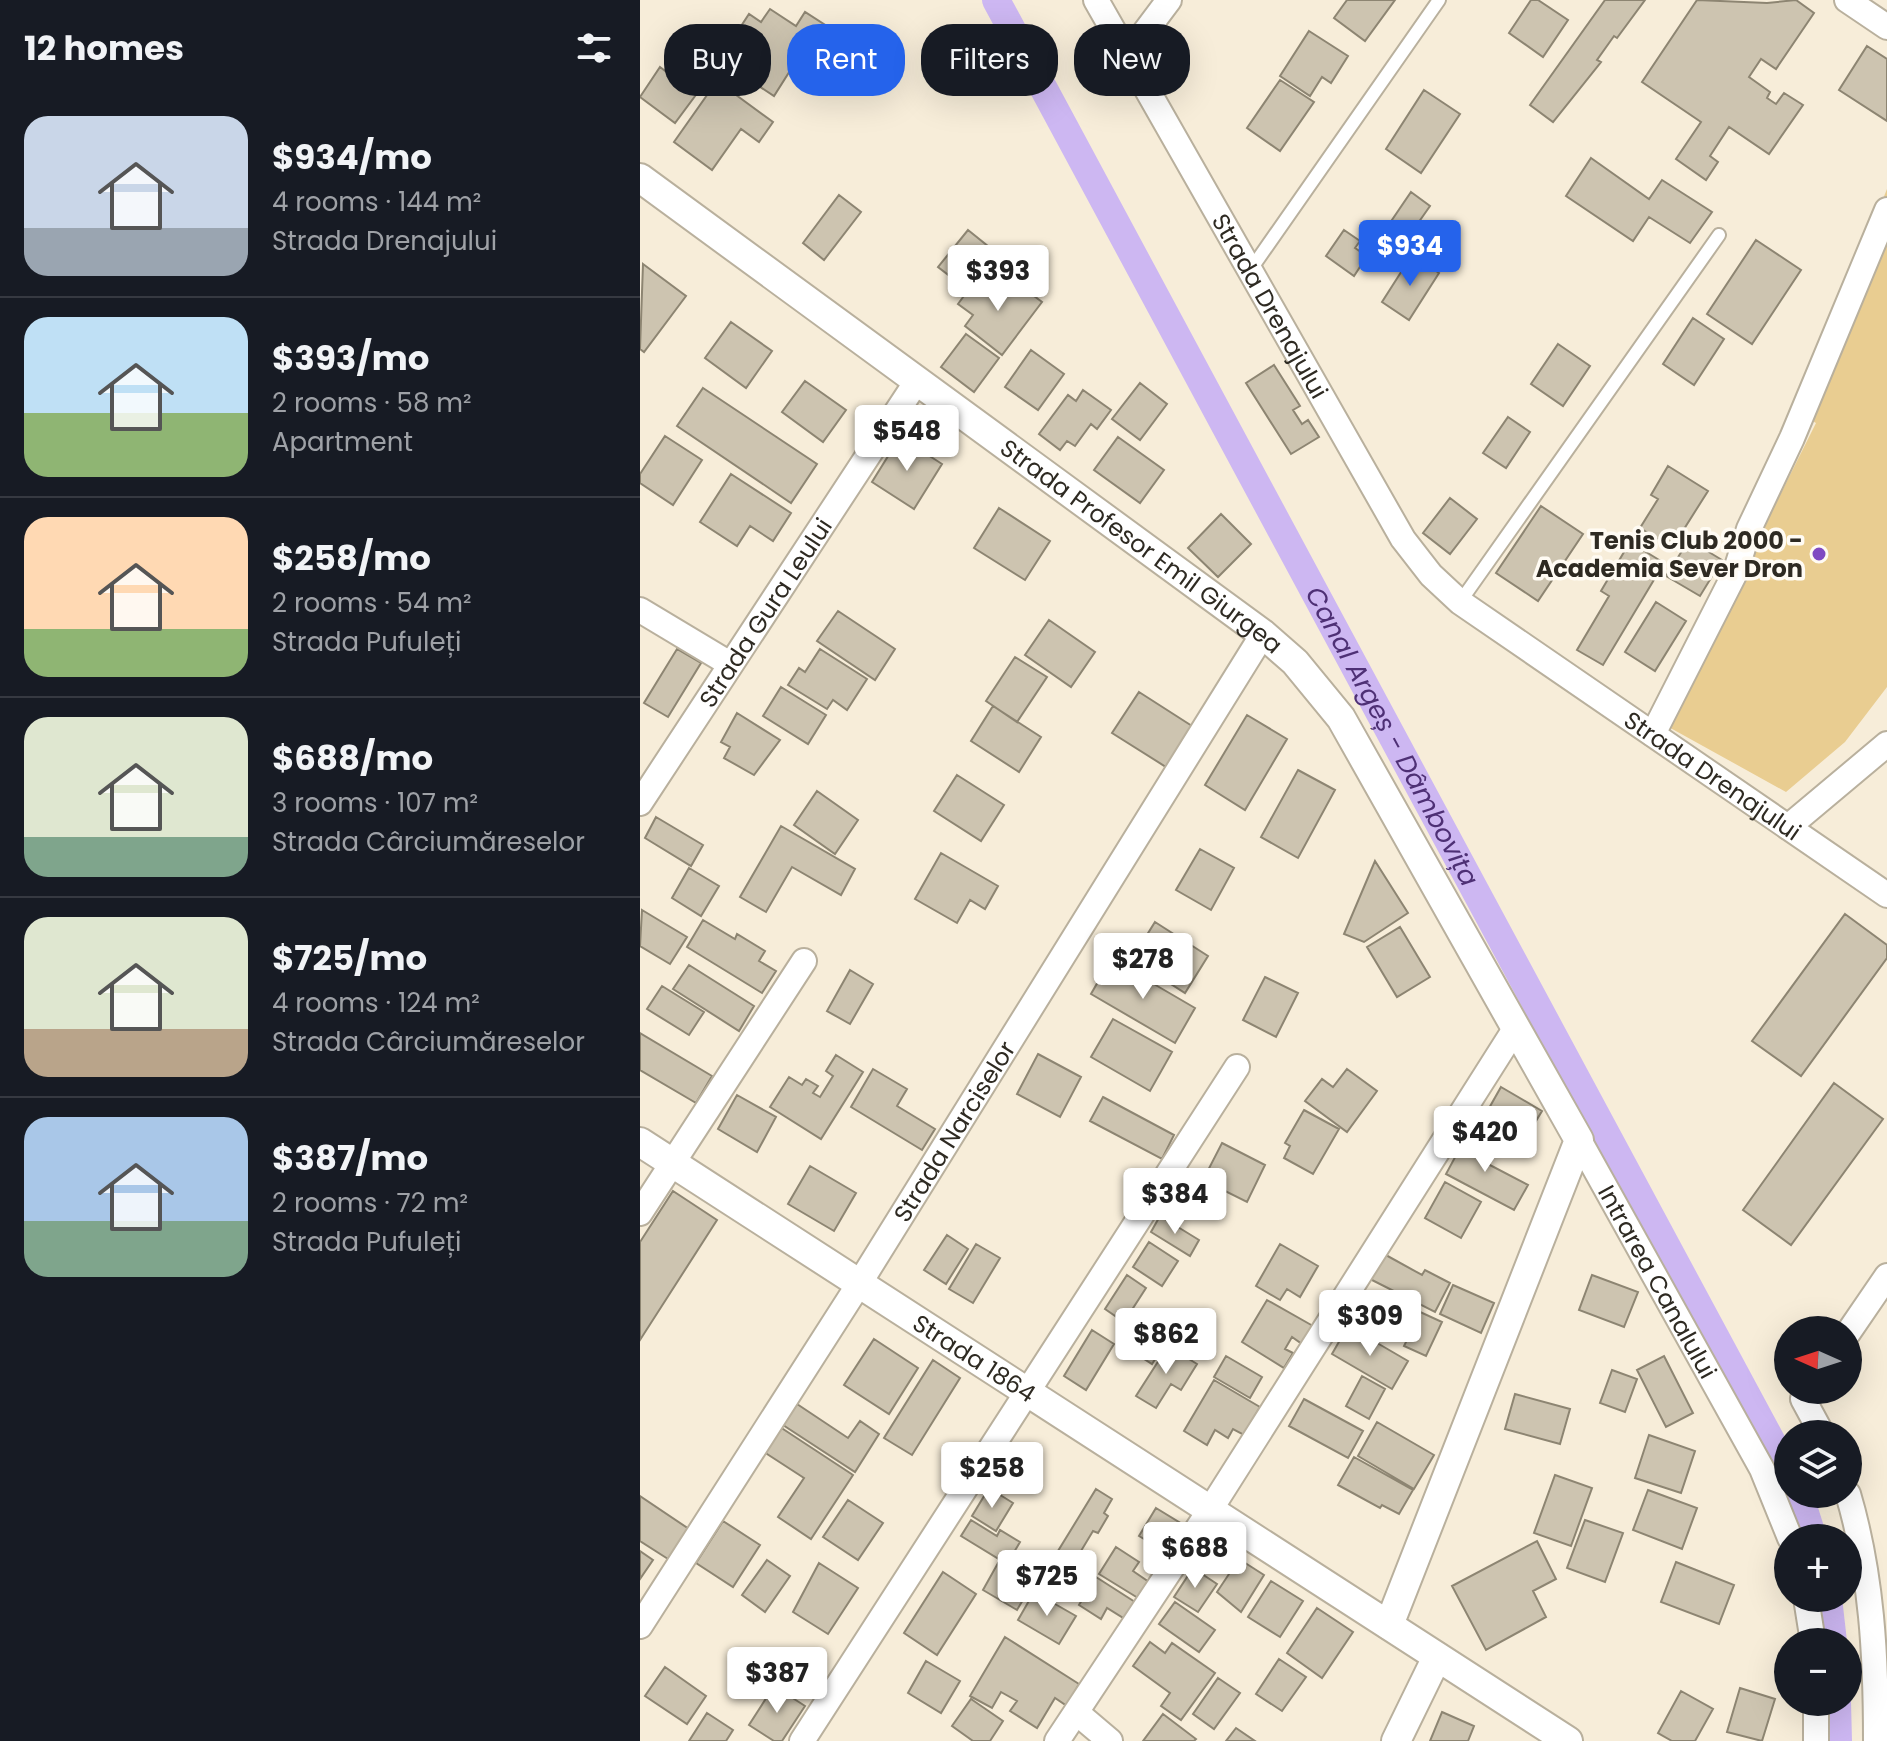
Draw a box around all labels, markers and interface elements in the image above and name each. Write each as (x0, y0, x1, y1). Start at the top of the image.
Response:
text: 12 homes (24, 24, 184, 72)
chip: Buy (664, 24, 771, 96)
chip: Rent (787, 24, 905, 96)
chip: Filters (921, 24, 1058, 96)
chip: New (1074, 24, 1190, 96)
icon: filters (572, 26, 616, 70)
text: $934/mo (272, 133, 432, 181)
icon: home (88, 148, 184, 244)
text: 4 rooms · 144 m² (272, 184, 481, 220)
street label: Strada Drenajului (1204, 207, 1336, 404)
pin: $934 (1363, 220, 1457, 288)
text: Strada Drenajului (272, 223, 497, 259)
text: $934 (1377, 228, 1443, 264)
pin: $393 (951, 245, 1045, 313)
text: $393 (966, 253, 1030, 289)
text: $393/mo (272, 334, 430, 382)
icon: home (88, 349, 184, 445)
text: 2 rooms · 58 m² (272, 385, 472, 421)
pin: $548 (860, 405, 954, 473)
text: $548 (873, 413, 941, 449)
text: Apartment (272, 424, 413, 460)
street label: Strada Profesor Emil Giurgea (994, 431, 1290, 660)
street label: Strada Gura Leului (691, 511, 839, 714)
place label: Tenis Club 2000 - Academia Sever Dron (1536, 524, 1803, 585)
text: $258/mo (272, 534, 431, 582)
marker: Tenis Club 2000 - Academia Sever Dron (1810, 545, 1828, 563)
icon: home (88, 549, 184, 645)
water label: Canal Argeș - Dâmbovița (1297, 580, 1487, 892)
text: 2 rooms · 54 m² (272, 585, 472, 621)
text: Strada Pufuleți (272, 624, 461, 660)
street label: Strada Drenajului (1618, 703, 1808, 848)
text: $688/mo (272, 734, 433, 782)
icon: home (88, 749, 184, 845)
text: 3 rooms · 107 m² (272, 785, 478, 821)
text: Strada Cârciumăreselor (272, 824, 585, 860)
pin: $278 (1096, 933, 1190, 1001)
text: $725/mo (272, 934, 427, 982)
text: $278 (1112, 941, 1174, 977)
icon: home (88, 949, 184, 1045)
text: 4 rooms · 124 m² (272, 985, 480, 1021)
text: Strada Cârciumăreselor (272, 1024, 585, 1060)
street label: Strada Narciselor (885, 1035, 1023, 1228)
pin: $420 (1438, 1106, 1532, 1174)
text: $420 (1452, 1114, 1518, 1150)
text: $387/mo (272, 1134, 428, 1182)
icon: home (88, 1149, 184, 1245)
pin: $384 (1128, 1168, 1222, 1236)
text: $384 (1141, 1176, 1209, 1212)
street label: Intrarea Canalului (1591, 1179, 1725, 1384)
text: 2 rooms · 72 m² (272, 1185, 468, 1221)
text: Strada Pufuleți (272, 1224, 461, 1260)
pin: $309 (1323, 1290, 1417, 1358)
text: $309 (1337, 1298, 1403, 1334)
street label: Strada 1864 (907, 1306, 1042, 1410)
pin: $862 (1119, 1308, 1213, 1376)
text: $862 (1133, 1316, 1199, 1352)
north arrow (1774, 1316, 1862, 1404)
map controls (1774, 1316, 1862, 1716)
button: layers (1774, 1420, 1862, 1508)
pin: $258 (945, 1442, 1039, 1510)
text: $258 (959, 1450, 1025, 1486)
pin: $688 (1148, 1522, 1242, 1590)
button: + (1774, 1524, 1862, 1612)
text: $688 (1161, 1530, 1229, 1566)
pin: $725 (1000, 1550, 1094, 1618)
text: $725 (1016, 1558, 1078, 1594)
button: − (1774, 1628, 1862, 1716)
pin: $387 (730, 1647, 824, 1715)
text: $387 (745, 1655, 809, 1691)

